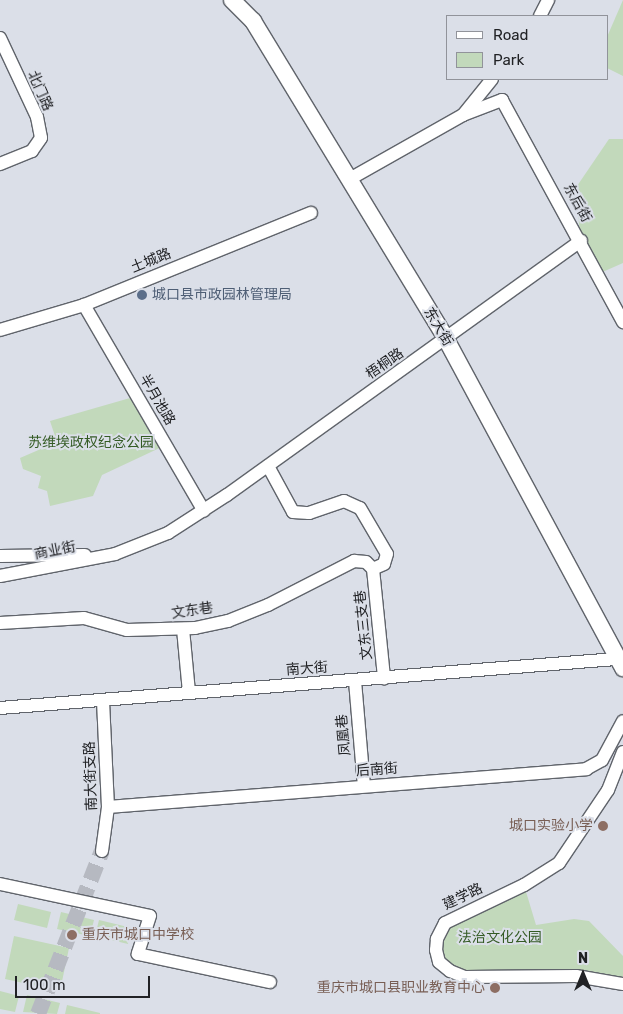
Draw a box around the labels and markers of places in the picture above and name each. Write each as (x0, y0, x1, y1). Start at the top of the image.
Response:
place label: 城口县市政园林管理局 (152, 287, 292, 303)
marker: 城口县市政园林管理局 (136, 289, 148, 301)
place label: 城口实验小学 (509, 818, 593, 834)
marker: 城口实验小学 (597, 820, 609, 832)
place label: 重庆市城口中学校 (82, 927, 194, 943)
marker: 重庆市城口中学校 (66, 929, 78, 941)
place label: 重庆市城口县职业教育中心 (317, 980, 485, 996)
marker: 重庆市城口县职业教育中心 (489, 982, 501, 994)

